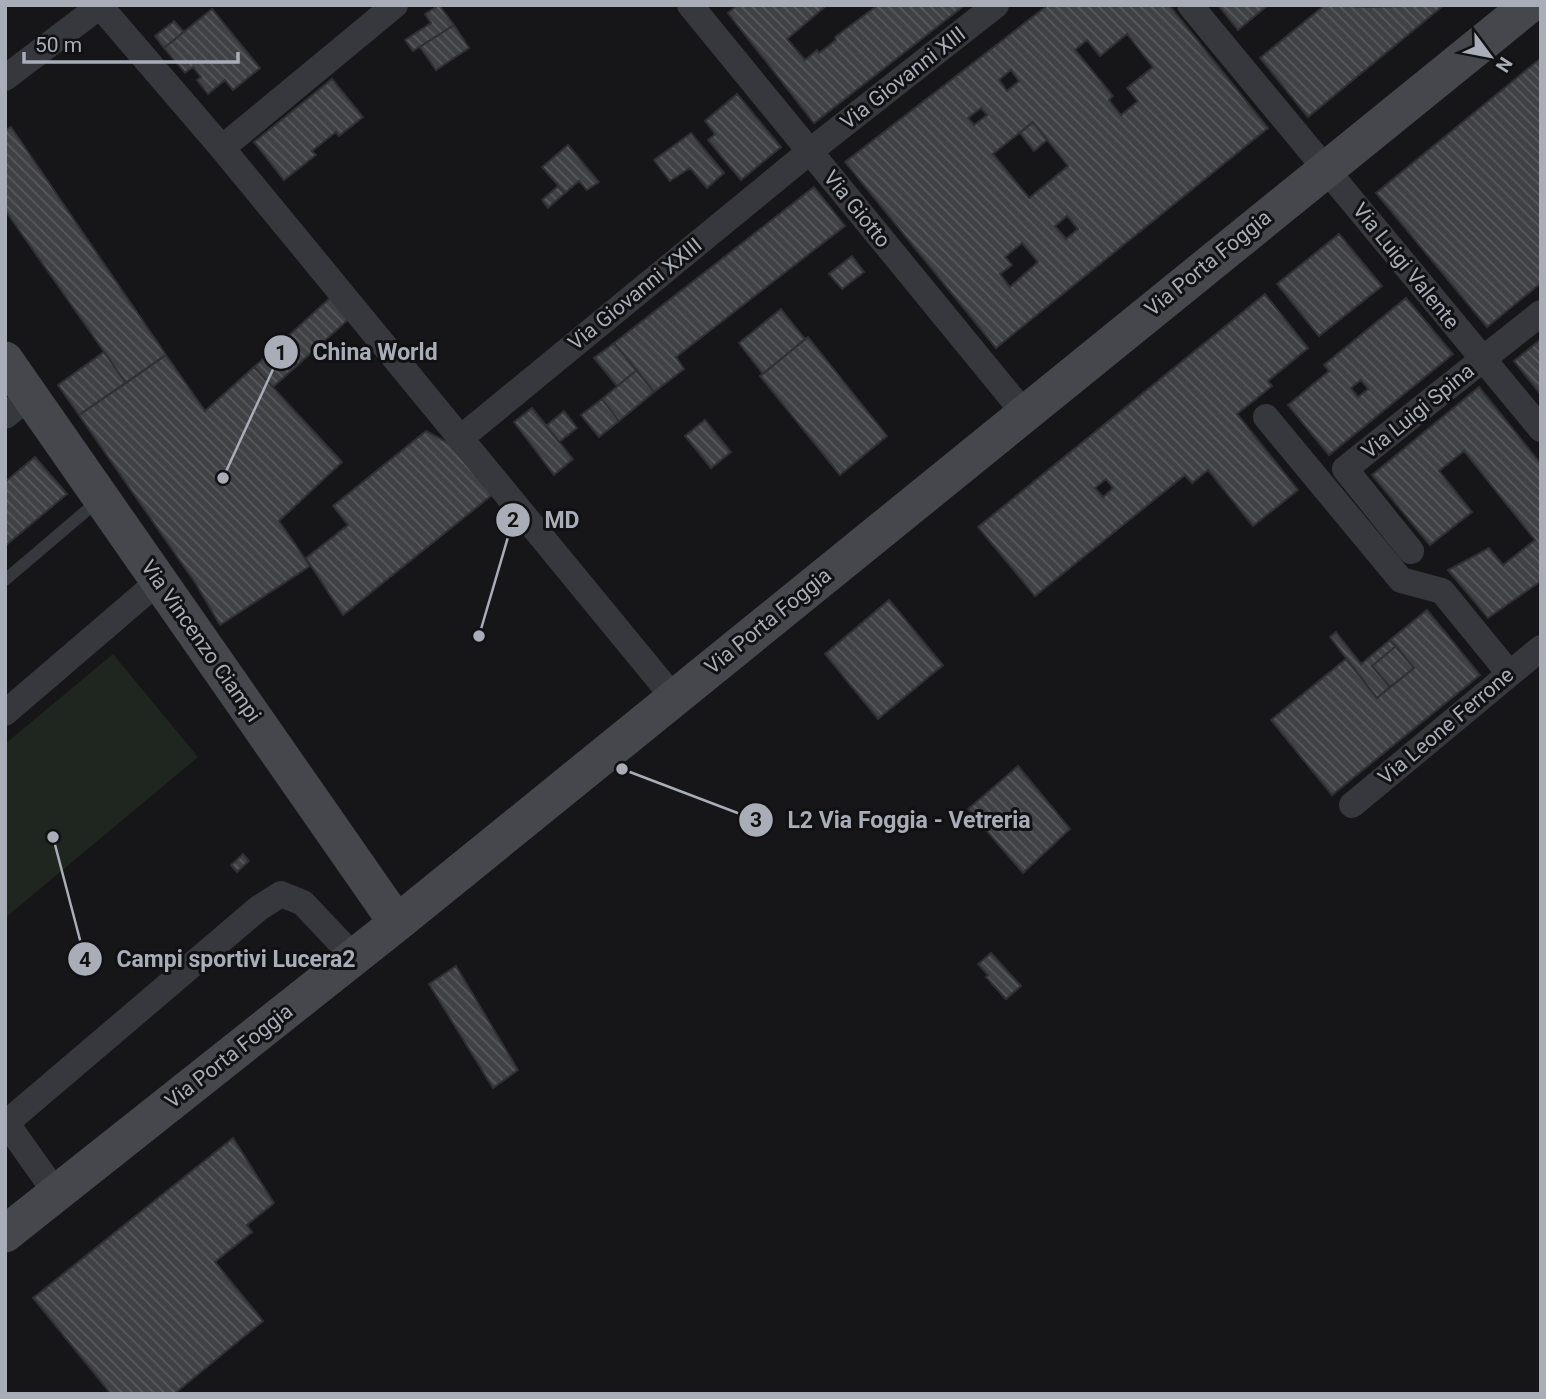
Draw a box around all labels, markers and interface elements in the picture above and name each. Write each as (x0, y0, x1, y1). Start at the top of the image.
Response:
scale bar (24, 21, 238, 65)
north arrow (1455, 21, 1525, 91)
street label: Via Giovanni XIII (836, 22, 970, 134)
text: 50 m (35, 33, 82, 57)
text: N (1491, 53, 1517, 77)
street label: Via Giotto (819, 166, 895, 252)
street label: Via Luigi Valente (1348, 198, 1464, 334)
street label: Via Porta Foggia (1140, 205, 1276, 321)
street label: Via Giovanni XXIII (563, 233, 707, 355)
callout: China World (264, 330, 452, 374)
text: China World (312, 339, 438, 366)
text: 1 (275, 341, 287, 365)
street label: Via Luigi Spina (1357, 359, 1479, 463)
callout: MD (496, 498, 594, 542)
text: MD (544, 507, 580, 534)
text: 2 (507, 508, 519, 532)
street label: Via Vincenzo Ciampi (136, 556, 266, 726)
street label: Via Porta Foggia (700, 563, 836, 679)
street label: Via Leone Ferrone (1374, 663, 1518, 789)
callout: L2 Via Foggia - Vetreria (739, 798, 1045, 842)
text: L2 Via Foggia - Vetreria (787, 807, 1031, 834)
text: 3 (750, 808, 762, 832)
callout: Campi sportivi Lucera2 (67, 937, 370, 981)
text: Campi sportivi Lucera2 (116, 946, 356, 973)
text: 4 (79, 948, 91, 972)
street label: Via Porta Foggia (161, 999, 297, 1113)

